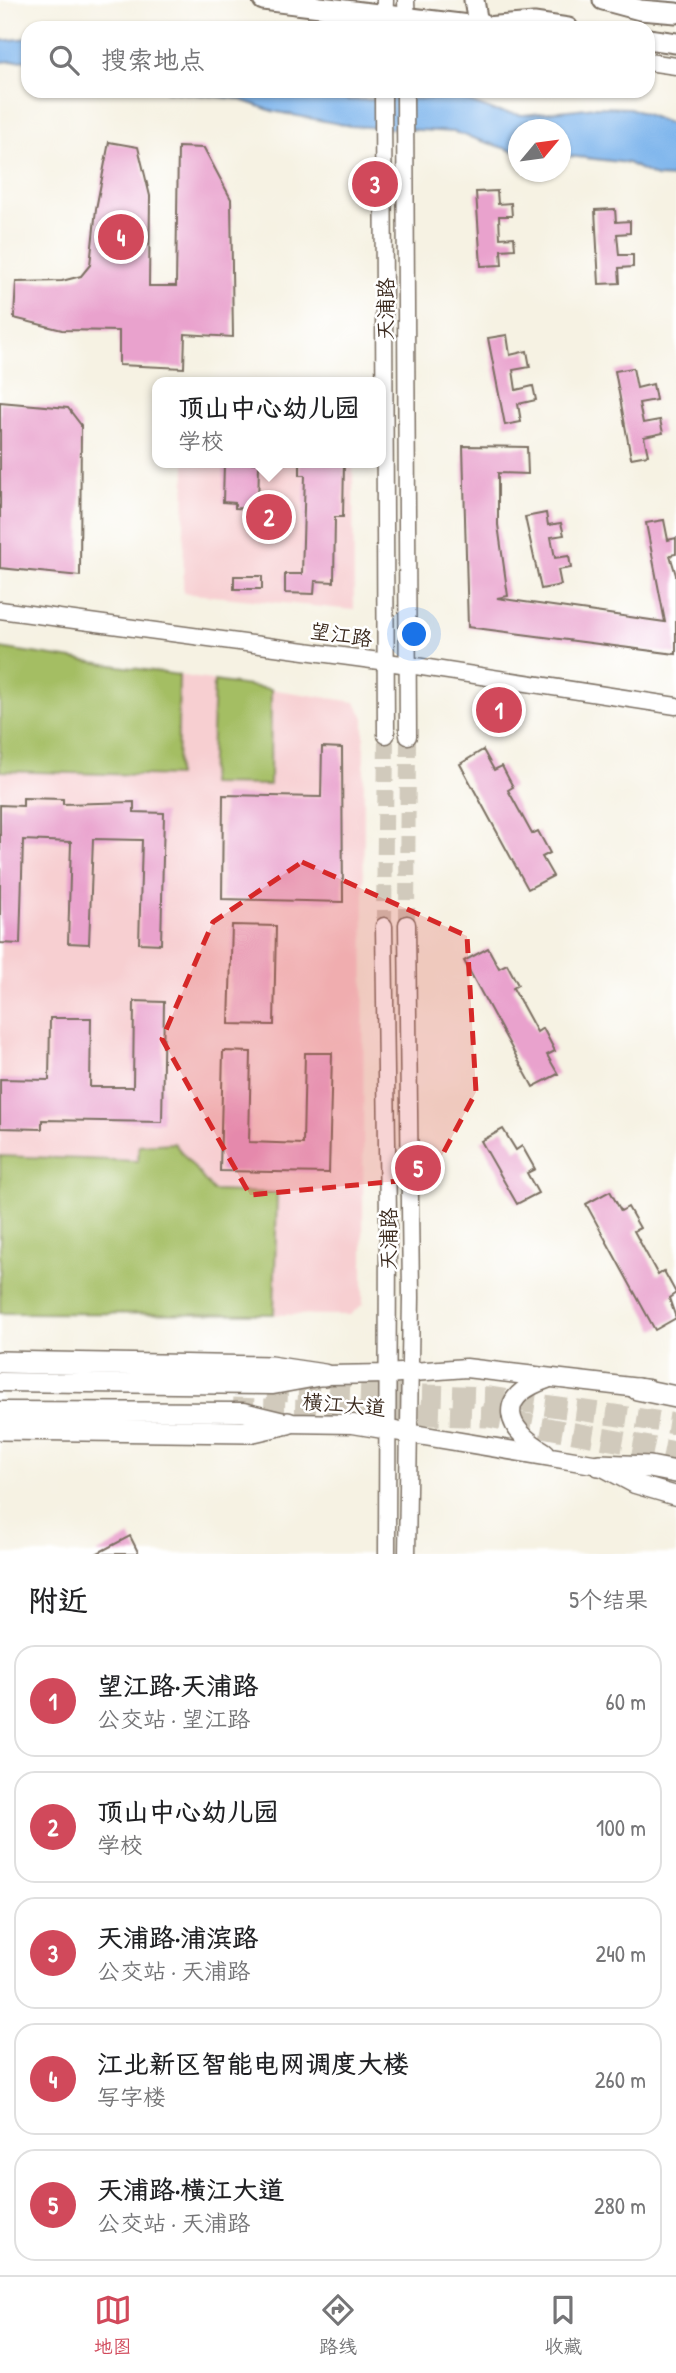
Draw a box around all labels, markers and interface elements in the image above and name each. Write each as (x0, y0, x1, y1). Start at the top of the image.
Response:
search box (21, 21, 655, 98)
icon: search (45, 41, 83, 79)
text: 搜索地点 (101, 42, 205, 77)
north arrow (508, 119, 571, 182)
pin: 3 (352, 158, 398, 210)
pin: 4 (98, 211, 144, 263)
street label: 天浦路 (371, 278, 400, 341)
popup (152, 377, 386, 468)
text: 顶山中心幼儿园 (178, 390, 360, 425)
text: 学校 (178, 425, 224, 456)
pin: 2 (246, 491, 292, 543)
street label: 望江路 (308, 616, 374, 653)
your location (397, 617, 431, 651)
pin: 1 (476, 684, 522, 736)
pin: 5 (395, 1142, 441, 1194)
street label: 天浦路 (374, 1208, 403, 1271)
street label: 横江大道 (301, 1386, 387, 1423)
text: 附近 (28, 1580, 88, 1620)
text: 5个结果 (569, 1584, 648, 1615)
text: 望江路·天浦路 (97, 1668, 258, 1703)
text: 1 (49, 1686, 57, 1717)
text: 60 m (606, 1686, 646, 1717)
text: 公交站 · 望江路 (97, 1703, 250, 1734)
text: 顶山中心幼儿园 (97, 1794, 279, 1829)
text: 2 (48, 1812, 58, 1843)
text: 100 m (596, 1812, 646, 1843)
text: 学校 (97, 1829, 143, 1860)
text: 天浦路·浦滨路 (97, 1920, 258, 1955)
text: 3 (48, 1938, 58, 1969)
text: 240 m (595, 1938, 646, 1969)
text: 公交站 · 天浦路 (97, 1955, 250, 1986)
text: 江北新区智能电网调度大楼 (97, 2046, 409, 2081)
text: 4 (49, 2064, 57, 2095)
text: 260 m (595, 2064, 646, 2095)
text: 写字楼 (97, 2081, 166, 2112)
text: 天浦路·横江大道 (97, 2172, 284, 2207)
text: 5 (48, 2190, 58, 2221)
text: 280 m (594, 2190, 646, 2221)
text: 公交站 · 天浦路 (97, 2207, 250, 2238)
tab: 地图 (94, 2291, 132, 2359)
tab: 路线 (319, 2291, 357, 2359)
tab: 收藏 (544, 2291, 582, 2359)

